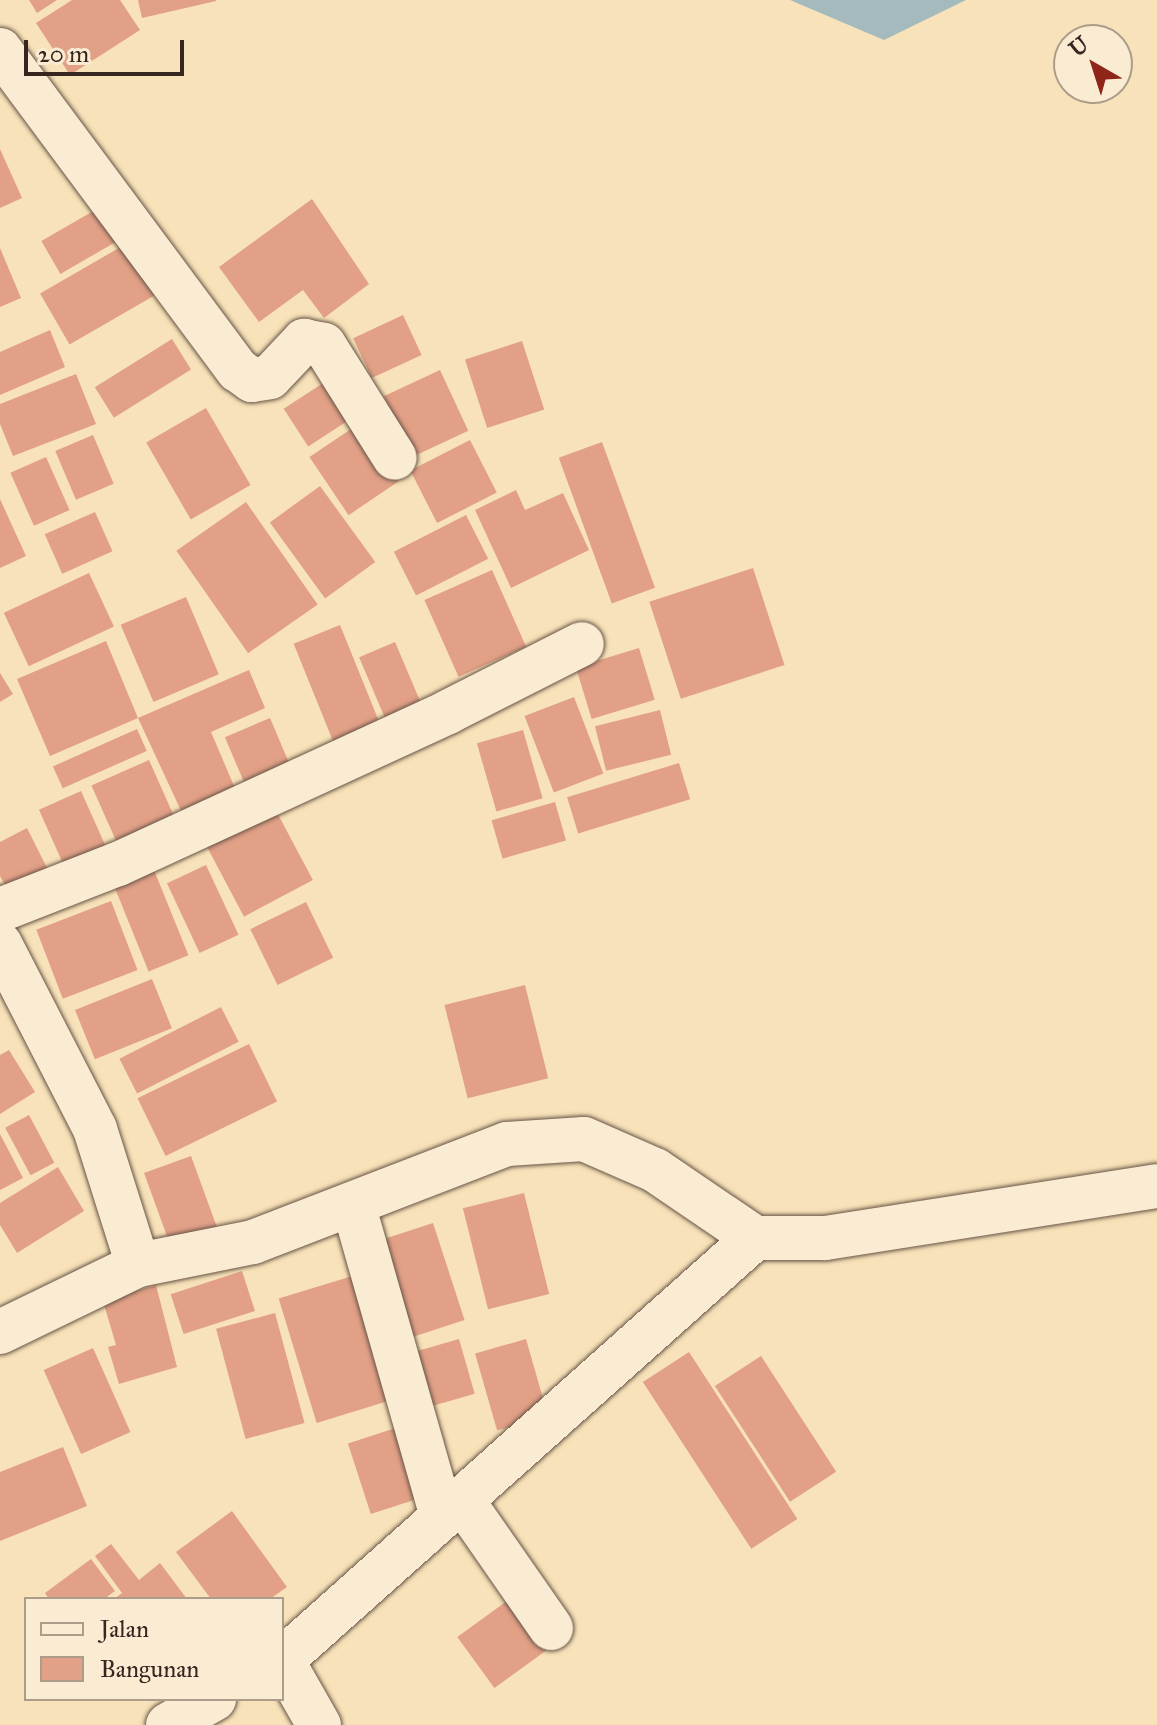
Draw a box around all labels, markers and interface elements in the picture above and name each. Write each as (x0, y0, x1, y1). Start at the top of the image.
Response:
scale bar (28, 24, 188, 74)
north arrow (1053, 24, 1133, 104)
text: U (1064, 31, 1094, 62)
text: 20 m (38, 39, 89, 69)
legend (24, 1597, 284, 1701)
text: Jalan (100, 1614, 149, 1644)
text: Bangunan (100, 1654, 199, 1684)

